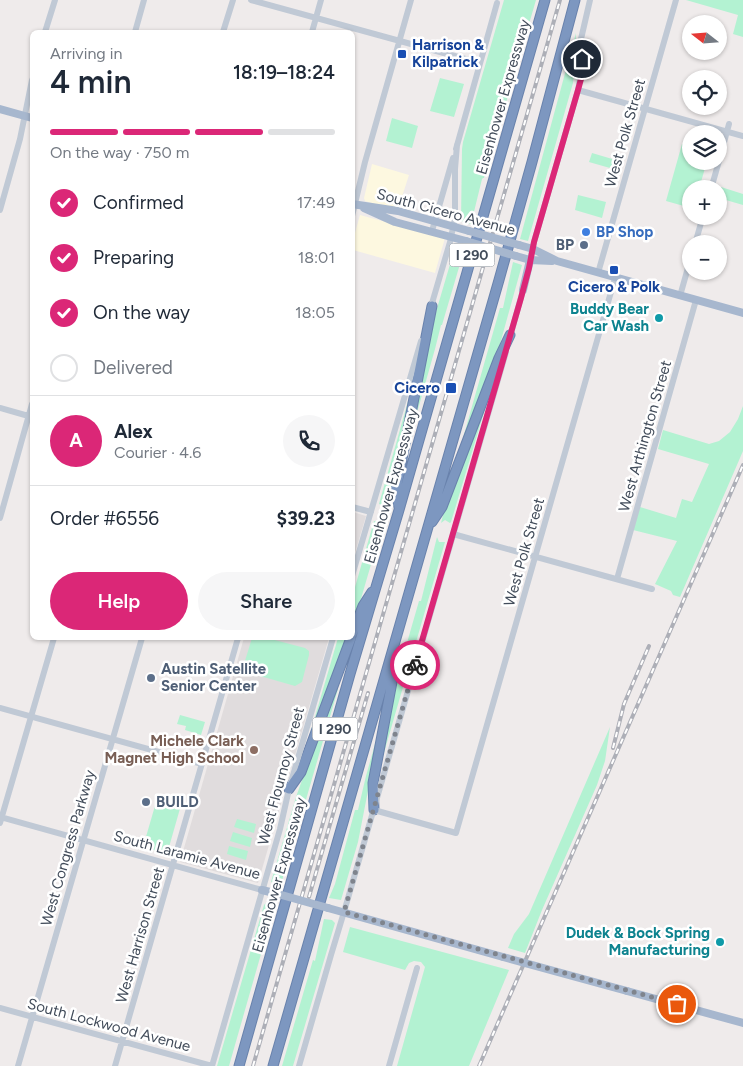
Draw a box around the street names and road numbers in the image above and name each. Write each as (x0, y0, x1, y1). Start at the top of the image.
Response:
street label: Eisenhower Expressway (472, 17, 534, 177)
street label: West Polk Street (601, 76, 649, 189)
street label: South Cicero Avenue (375, 185, 517, 239)
road number: I 290 (450, 244, 494, 266)
street label: West Arthington Street (615, 358, 675, 514)
street label: Eisenhower Expressway (360, 406, 422, 566)
street label: West Polk Street (500, 495, 548, 608)
street label: West Flournoy Street (254, 705, 308, 847)
road number: I 290 (312, 718, 358, 741)
street label: West Congress Parkway (37, 768, 99, 928)
street label: Eisenhower Expressway (248, 795, 310, 955)
street label: South Laramie Avenue (112, 827, 262, 883)
street label: West Harrison Street (112, 865, 168, 1005)
street label: South Lockwood Avenue (25, 995, 193, 1055)

